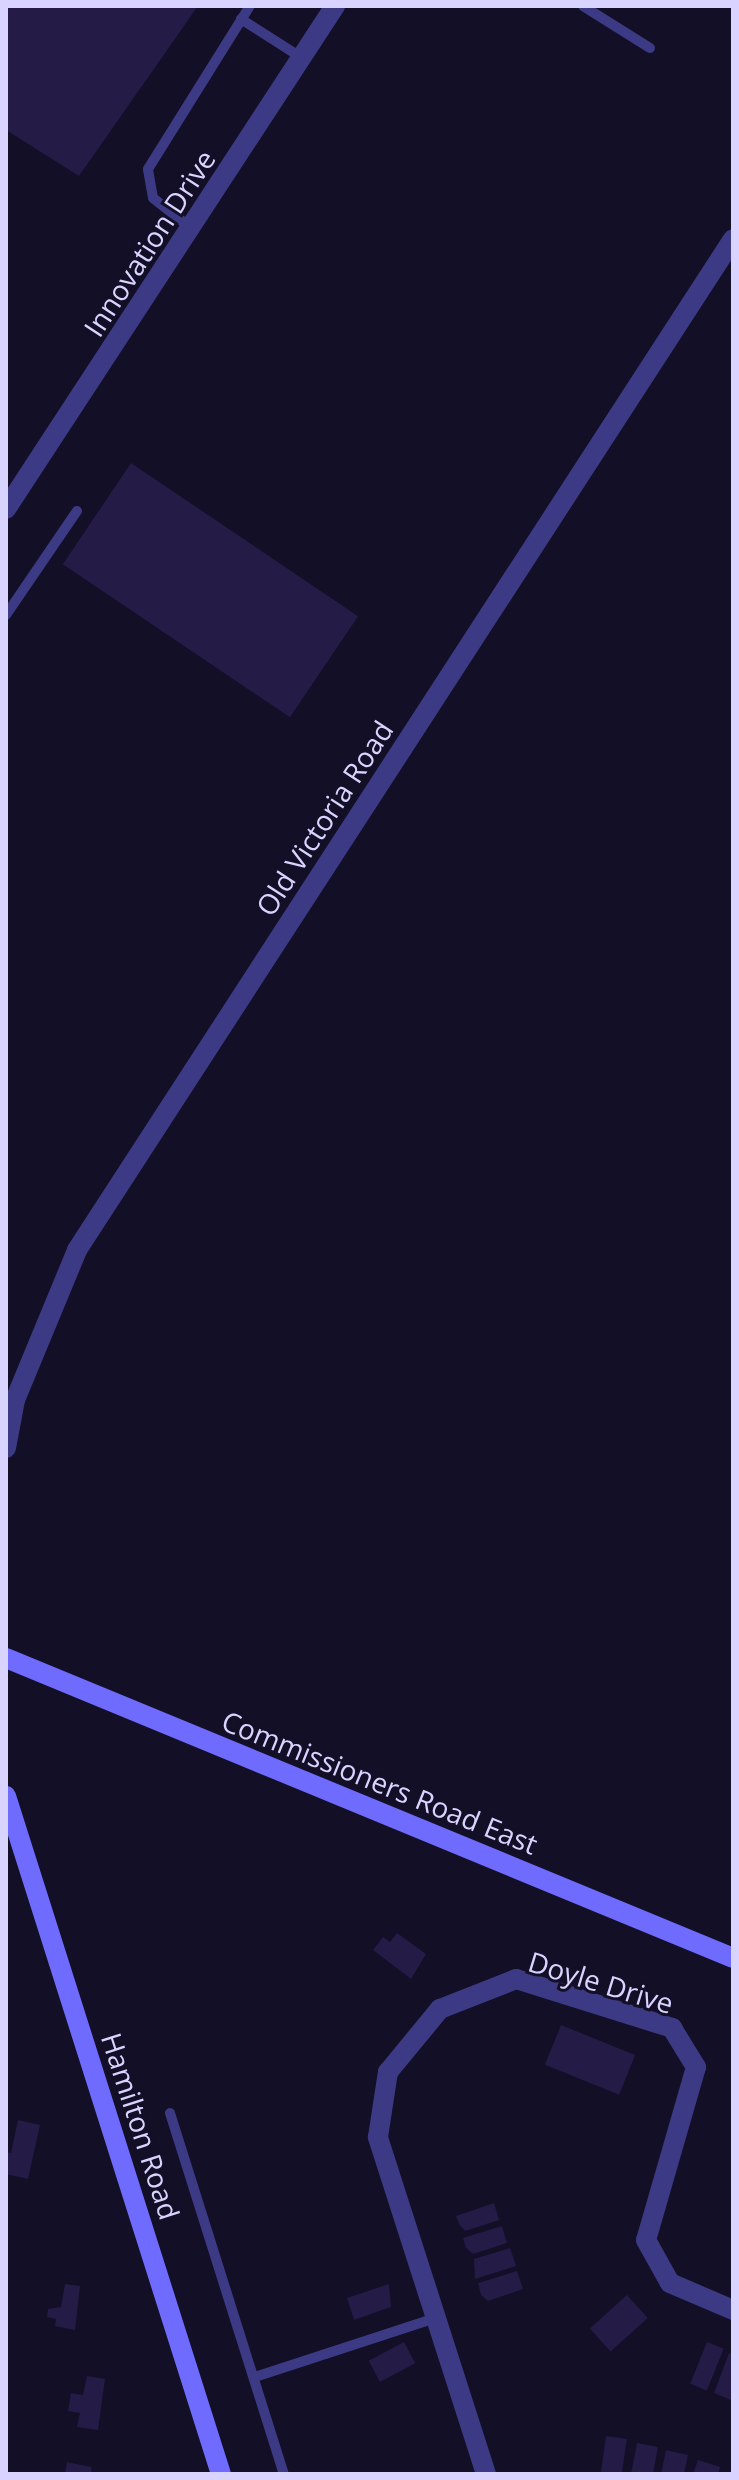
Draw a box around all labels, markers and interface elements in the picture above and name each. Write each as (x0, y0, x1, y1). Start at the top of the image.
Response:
street label: Innovation Drive (76, 144, 222, 342)
street label: Old Victoria Road (249, 714, 399, 922)
street label: Commissioners Road East (217, 1703, 543, 1861)
street label: Doyle Drive (524, 1944, 678, 2020)
street label: Hamilton Road (95, 2028, 187, 2224)

